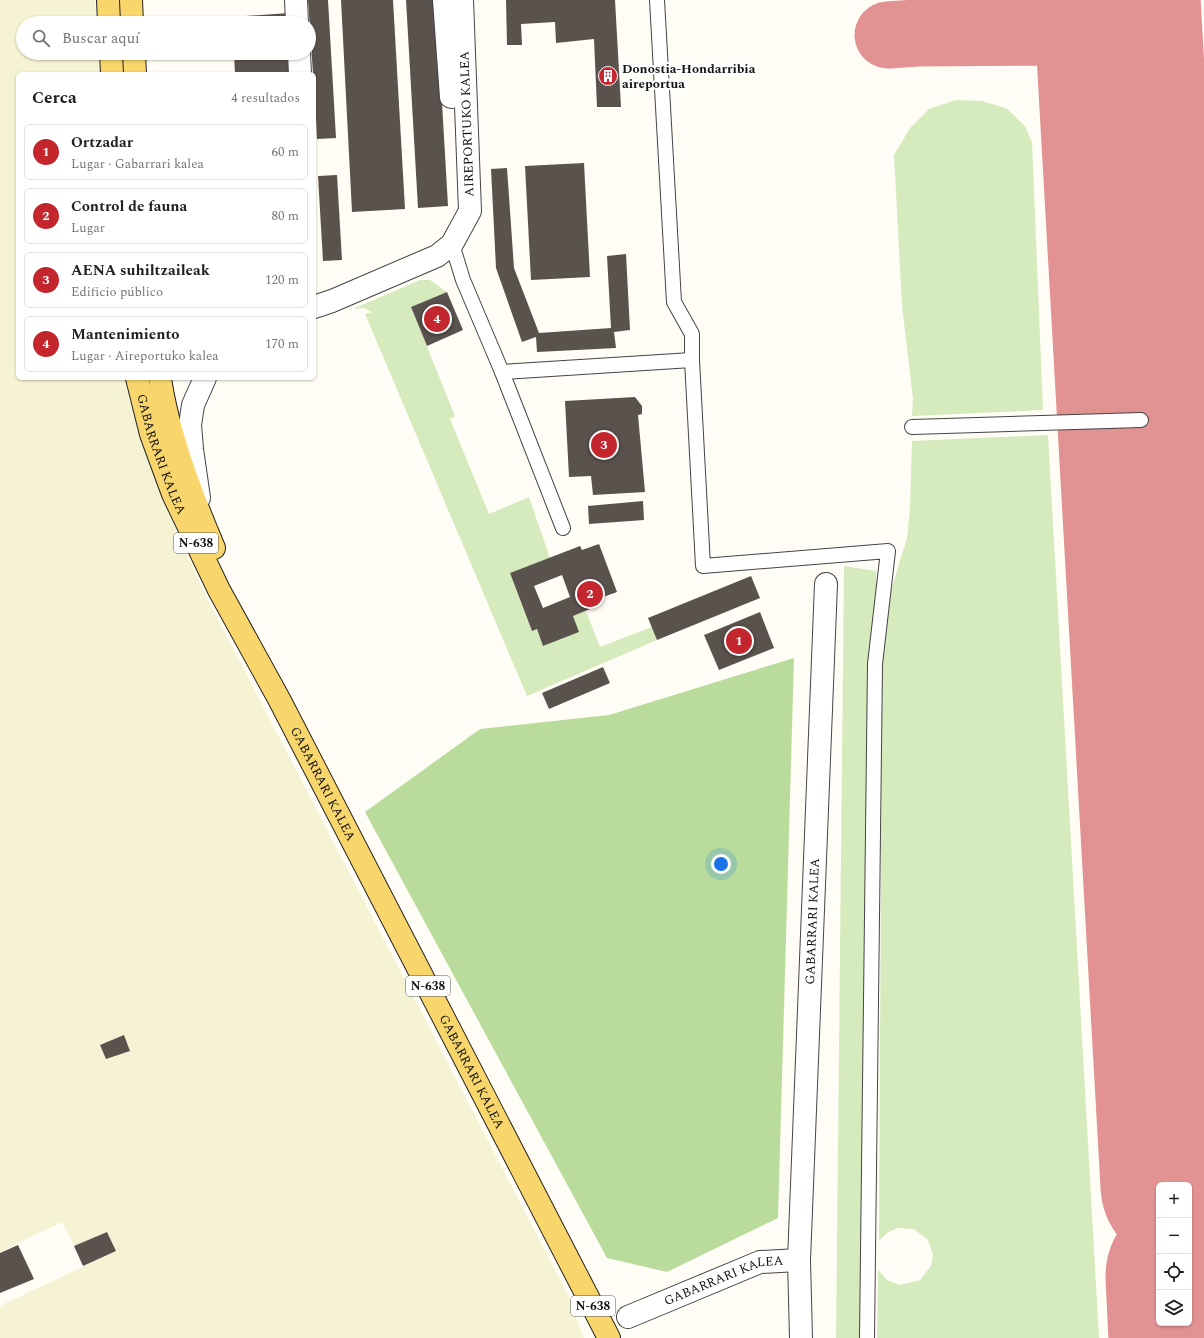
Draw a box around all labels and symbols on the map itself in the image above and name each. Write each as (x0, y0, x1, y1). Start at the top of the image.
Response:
street label: AIREPORTUKO KALEA (454, 50, 480, 197)
place label: Donostia-Hondarribia aireportua (622, 59, 756, 94)
building icon: Donostia-Hondarribia aireportua (597, 65, 619, 87)
pin: 4 (424, 304, 450, 334)
street label: GABARRARI KALEA (131, 392, 191, 518)
pin: 3 (591, 430, 617, 460)
road number: N-638 (174, 533, 218, 553)
pin: 2 (577, 579, 603, 609)
pin: 1 (726, 626, 752, 656)
street label: GABARRARI KALEA (285, 723, 361, 845)
your location (711, 854, 731, 874)
street label: GABARRARI KALEA (800, 857, 825, 985)
road number: N-638 (406, 976, 450, 996)
street label: GABARRARI KALEA (434, 1011, 510, 1133)
street label: GABARRARI KALEA (661, 1251, 784, 1311)
road number: N-638 (571, 1296, 615, 1316)

